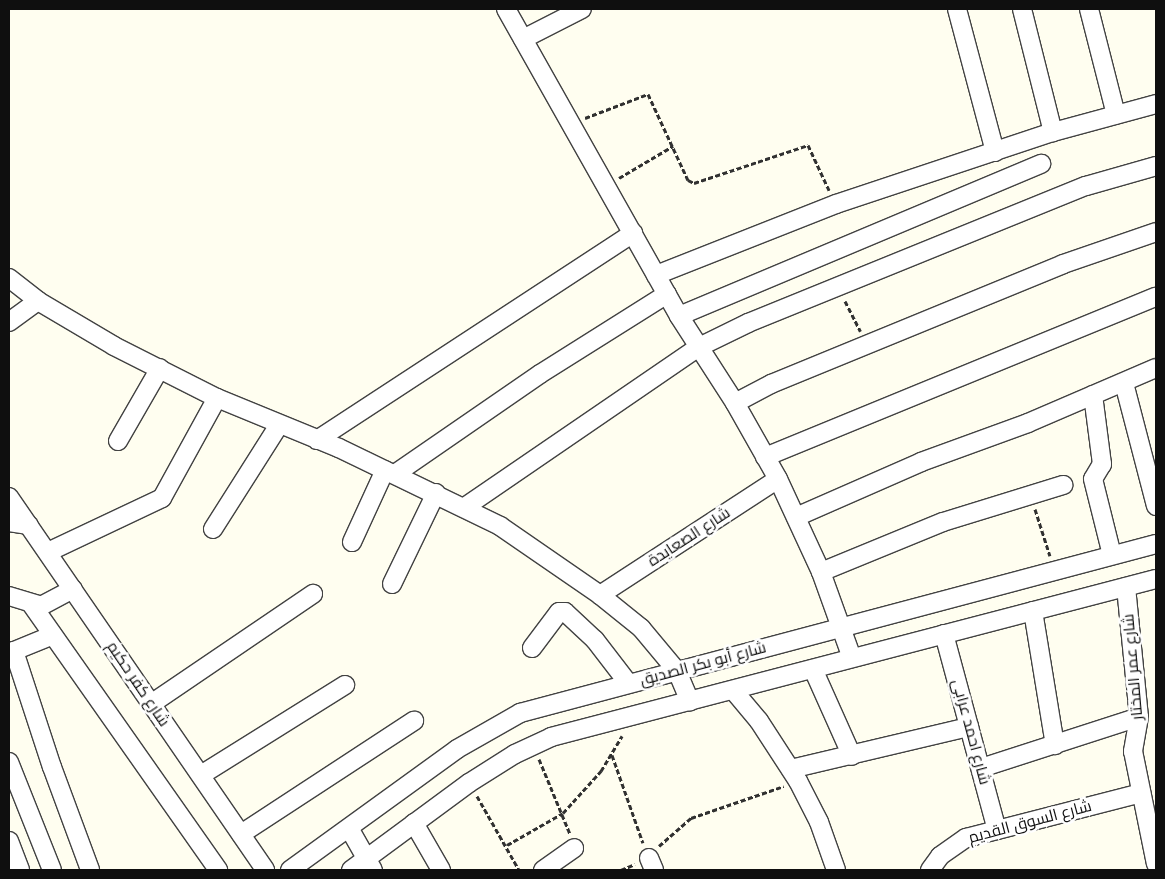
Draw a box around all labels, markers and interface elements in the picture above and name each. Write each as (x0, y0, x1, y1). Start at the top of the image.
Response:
street label: شارع الصعايدة (644, 503, 734, 571)
street label: شارع عمر المختار (1119, 613, 1147, 721)
street label: شارع كفر حكيم (102, 638, 174, 730)
street label: شارع أبو بكر الصديق (638, 638, 768, 690)
street label: شارع احمد عرابى (948, 677, 994, 787)
street label: شارع السوق القديم (966, 796, 1094, 848)

